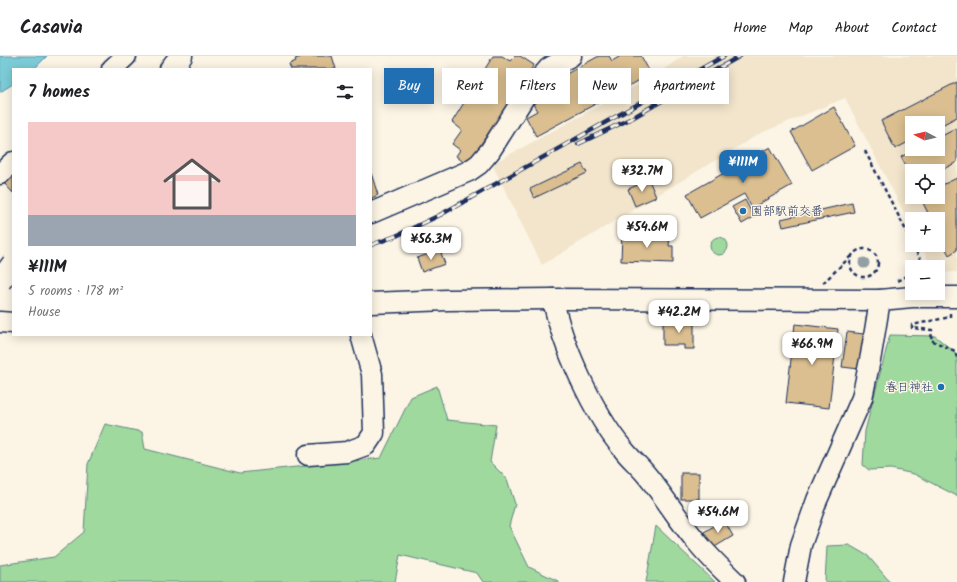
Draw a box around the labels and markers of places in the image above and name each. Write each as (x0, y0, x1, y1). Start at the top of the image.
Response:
pin: ¥111M (715, 150, 771, 184)
pin: ¥32.7M (609, 159, 675, 193)
place label: 園部駅前交番 (751, 202, 823, 221)
marker: 園部駅前交番 (738, 206, 748, 216)
pin: ¥54.6M (614, 215, 680, 249)
pin: ¥56.3M (398, 227, 464, 261)
pin: ¥42.2M (646, 300, 712, 334)
pin: ¥66.9M (779, 332, 845, 366)
place label: 春日神社 (885, 378, 933, 397)
marker: 春日神社 (936, 382, 946, 392)
pin: ¥54.6M (685, 500, 751, 534)

